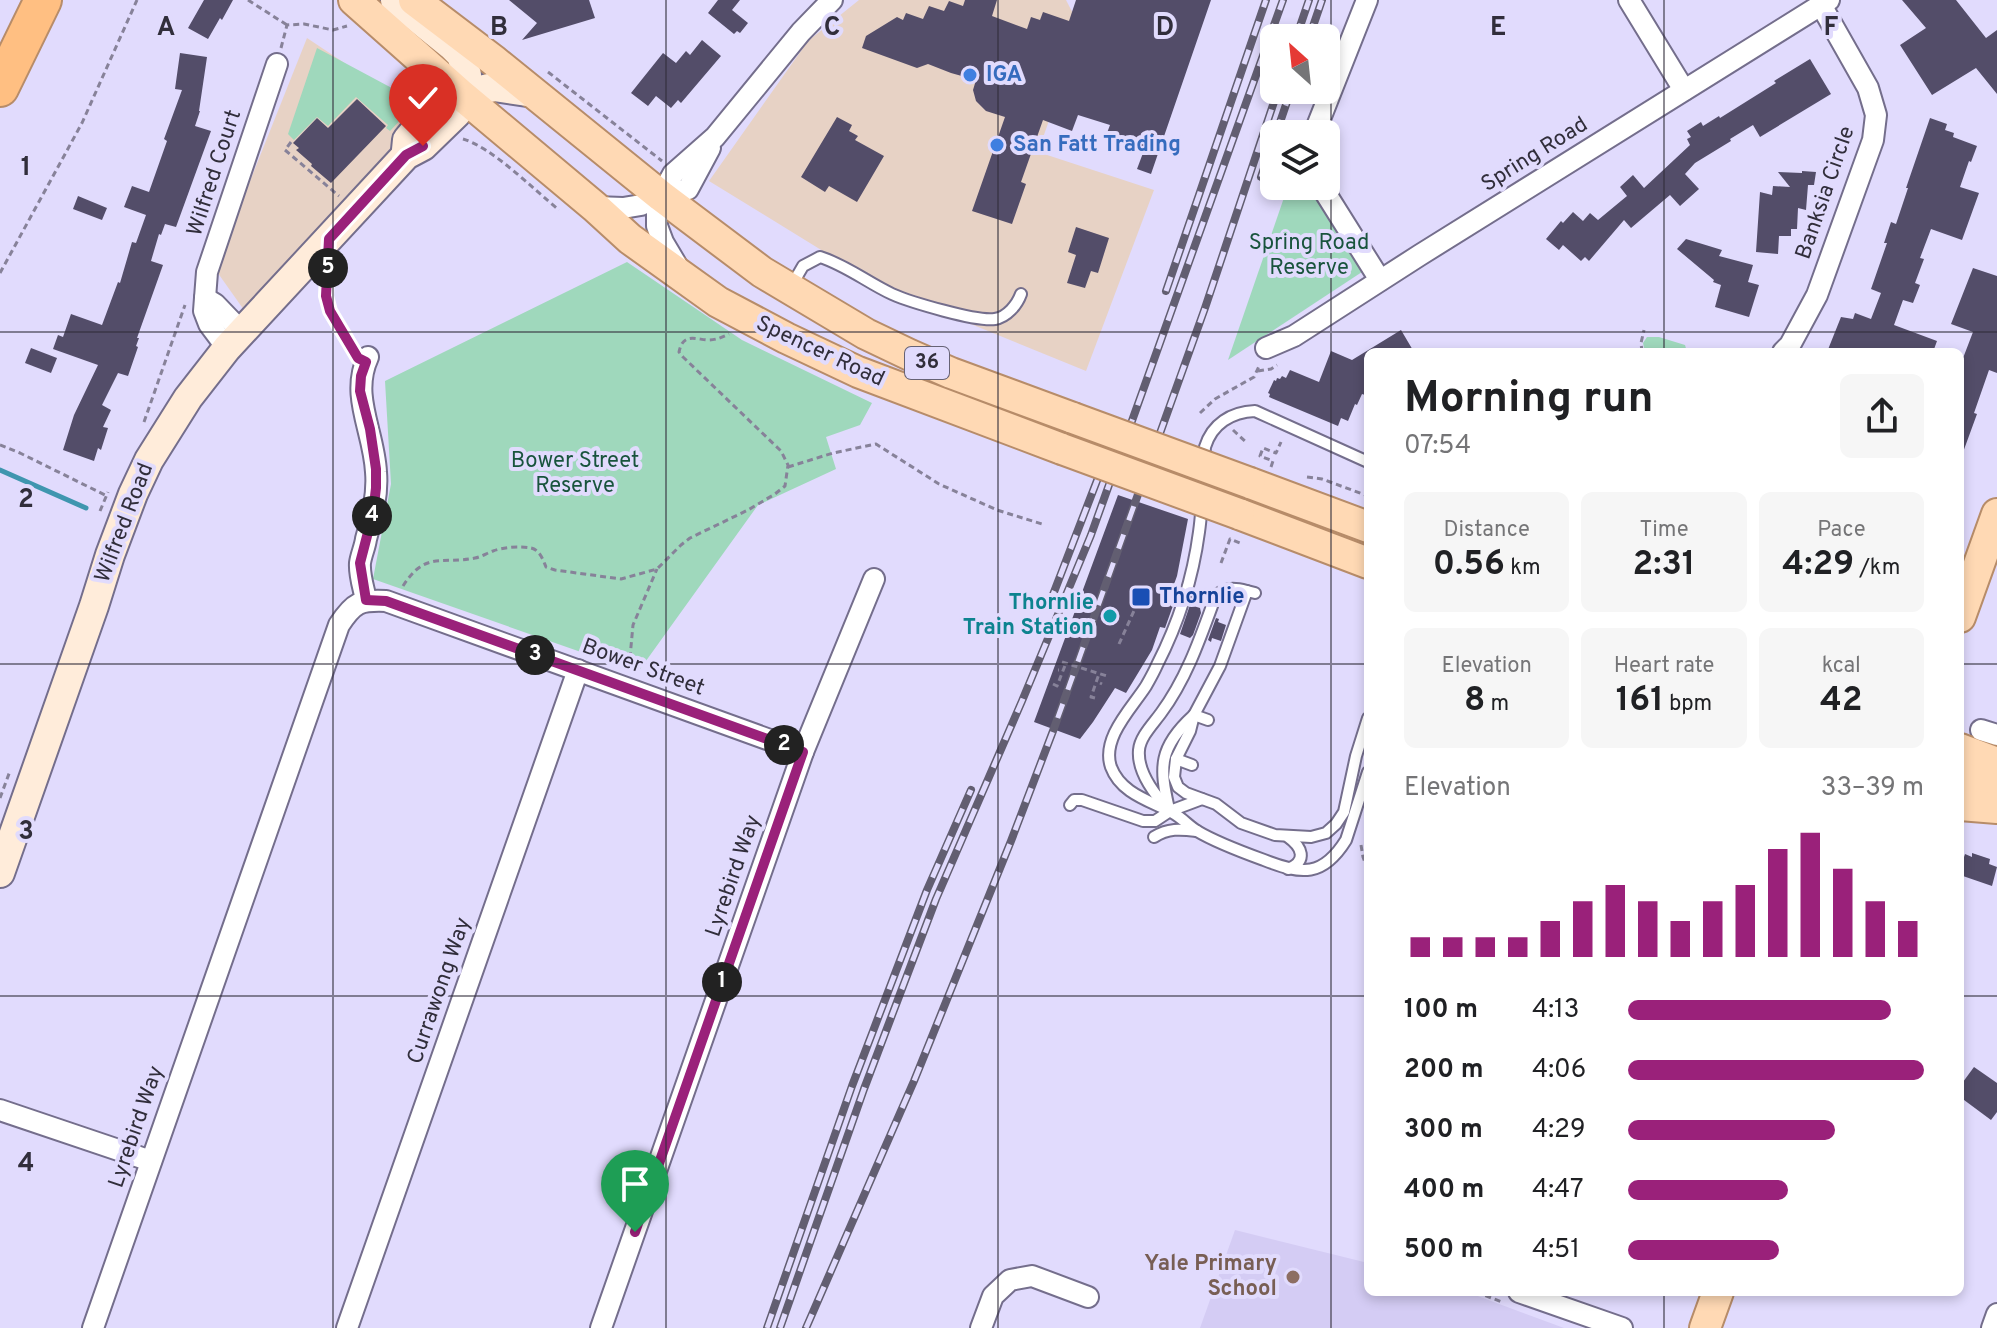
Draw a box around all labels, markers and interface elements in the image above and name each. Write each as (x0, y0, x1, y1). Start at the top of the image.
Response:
text: A (157, 12, 175, 45)
text: B (490, 12, 508, 45)
text: C (824, 12, 840, 45)
text: D (1156, 12, 1174, 45)
text: E (1490, 12, 1506, 45)
text: F (1824, 12, 1839, 45)
north arrow (1260, 24, 1340, 104)
map controls (1260, 24, 1340, 200)
place label: IGA (986, 62, 1023, 89)
pin (389, 64, 457, 146)
marker: IGA (961, 66, 979, 84)
icon: check (401, 76, 445, 120)
street label: Wilfred Court (182, 106, 248, 240)
street label: Spring Road (1477, 112, 1593, 198)
button: layers (1260, 120, 1340, 200)
street label: Banksia Circle (1791, 123, 1861, 263)
place label: San Fatt Trading (1013, 132, 1181, 159)
marker: San Fatt Trading (988, 136, 1006, 154)
text: 1 (21, 152, 31, 185)
park label: Spring Road Reserve (1249, 230, 1369, 282)
pin: 5 (308, 248, 348, 288)
text: 5 (321, 254, 335, 281)
street label: Spencer Road (751, 310, 889, 394)
road number: 36 (905, 347, 949, 379)
text: Morning run (1404, 372, 1654, 428)
button: share (1840, 374, 1924, 458)
text: 07:54 (1404, 430, 1471, 463)
park label: Bower Street Reserve (511, 448, 639, 500)
street label: Wilfred Road (90, 459, 160, 587)
text: 2 (18, 484, 34, 517)
pin: 4 (352, 496, 392, 536)
text: 4 (365, 502, 379, 529)
text: Distance (1443, 517, 1530, 544)
text: Time (1639, 517, 1689, 544)
text: Pace (1817, 517, 1865, 544)
text: 0.56 (1433, 544, 1505, 587)
text: 2:31 (1633, 544, 1695, 587)
text: 4:29 (1782, 544, 1854, 587)
text: km (1505, 555, 1541, 582)
text: /km (1854, 555, 1900, 582)
place label: Thornlie (1159, 584, 1244, 611)
marker: Thornlie (1130, 586, 1152, 608)
place label: Thornlie Train Station (963, 590, 1094, 642)
marker: Thornlie Train Station (1101, 607, 1119, 625)
street label: Bower Street (578, 633, 708, 703)
pin: 3 (515, 635, 555, 675)
text: 3 (528, 641, 542, 668)
text: Elevation (1441, 653, 1532, 680)
text: Heart rate (1614, 653, 1714, 680)
text: kcal (1822, 653, 1861, 680)
text: 8 (1464, 680, 1485, 723)
text: 161 (1616, 680, 1664, 723)
text: 42 (1820, 680, 1863, 723)
text: m (1485, 691, 1509, 718)
text: bpm (1664, 691, 1712, 718)
pin: 2 (764, 725, 804, 765)
text: 2 (777, 731, 791, 758)
text: Elevation (1404, 772, 1511, 805)
text: 33–39 m (1821, 772, 1924, 805)
street label: Lyrebird Way (701, 811, 767, 941)
text: 3 (18, 816, 34, 849)
street label: Currawong Way (402, 914, 478, 1068)
pin: 1 (702, 962, 742, 1002)
text: 1 (718, 968, 726, 995)
text: 100 m (1404, 994, 1478, 1027)
text: 4:13 (1532, 994, 1579, 1027)
text: 200 m (1404, 1054, 1483, 1087)
text: 4:06 (1532, 1054, 1586, 1087)
street label: Lyrebird Way (104, 1062, 170, 1192)
text: 300 m (1404, 1114, 1483, 1147)
text: 4:29 (1532, 1114, 1585, 1147)
text: 4 (18, 1148, 34, 1181)
pin (601, 1150, 669, 1232)
icon: arrive (613, 1162, 657, 1206)
text: 400 m (1404, 1174, 1484, 1207)
text: 4:47 (1532, 1174, 1583, 1207)
text: 500 m (1404, 1234, 1483, 1267)
text: 4:51 (1532, 1234, 1580, 1267)
place label: Yale Primary School (1144, 1251, 1277, 1303)
marker: Yale Primary School (1284, 1268, 1302, 1286)

